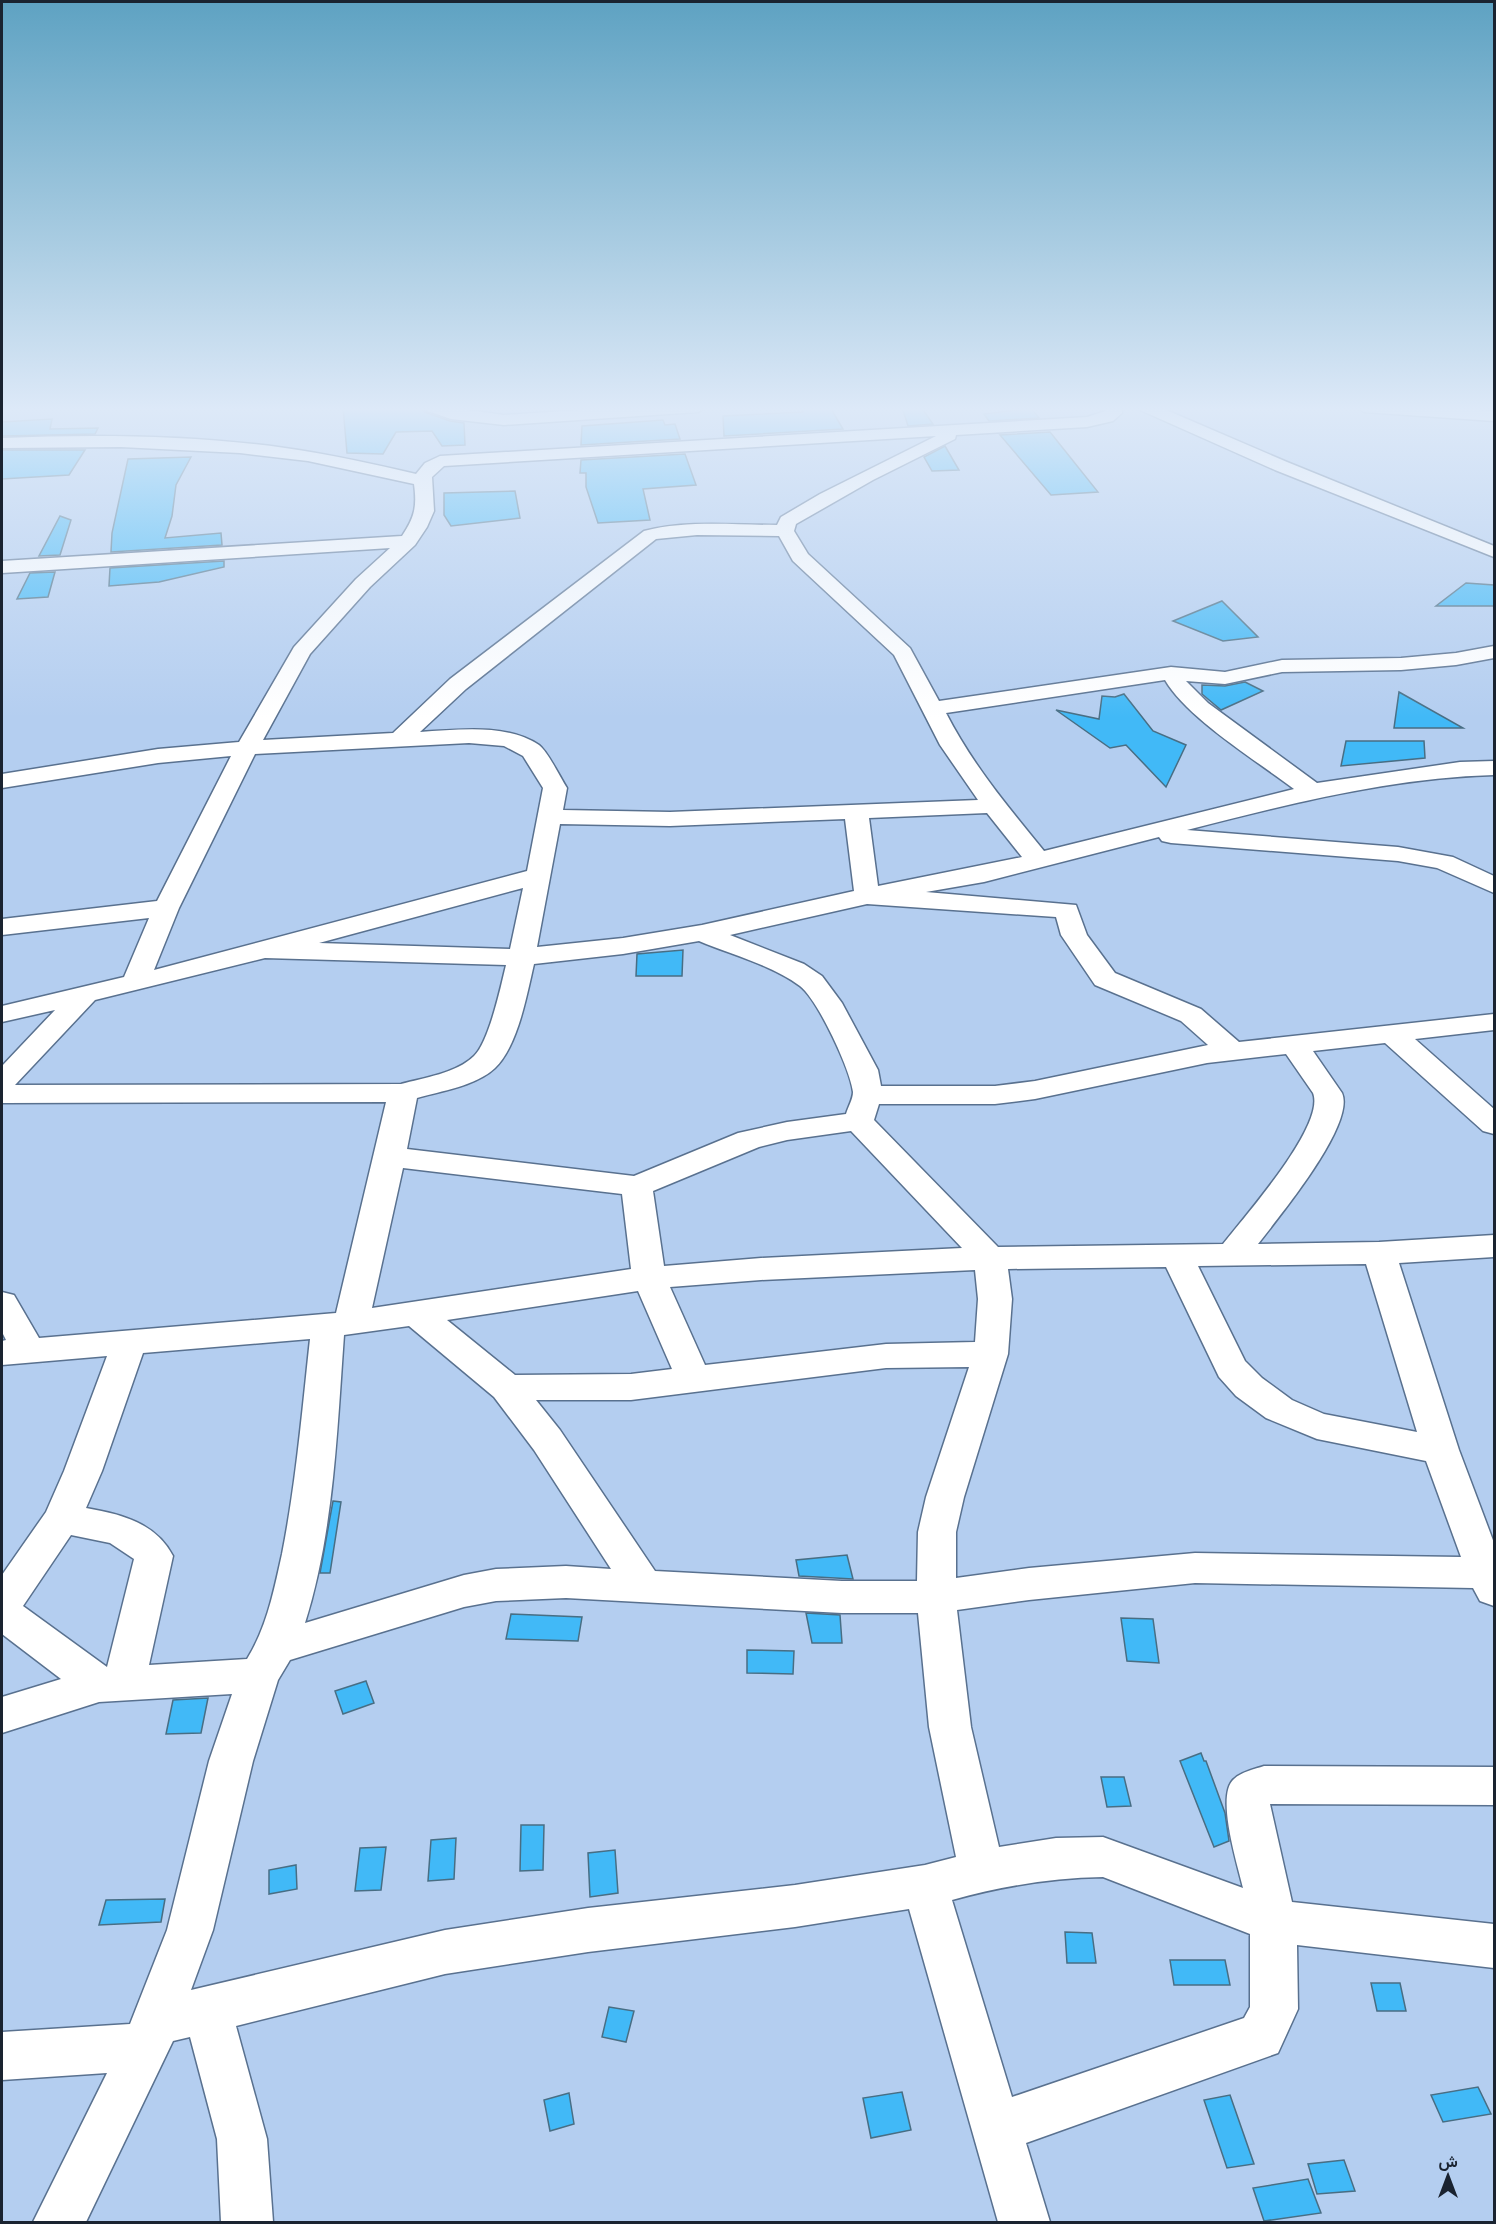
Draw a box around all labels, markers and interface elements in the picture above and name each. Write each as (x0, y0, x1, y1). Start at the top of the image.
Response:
north arrow (1418, 2146, 1478, 2206)
text: ش (1438, 2152, 1458, 2171)

